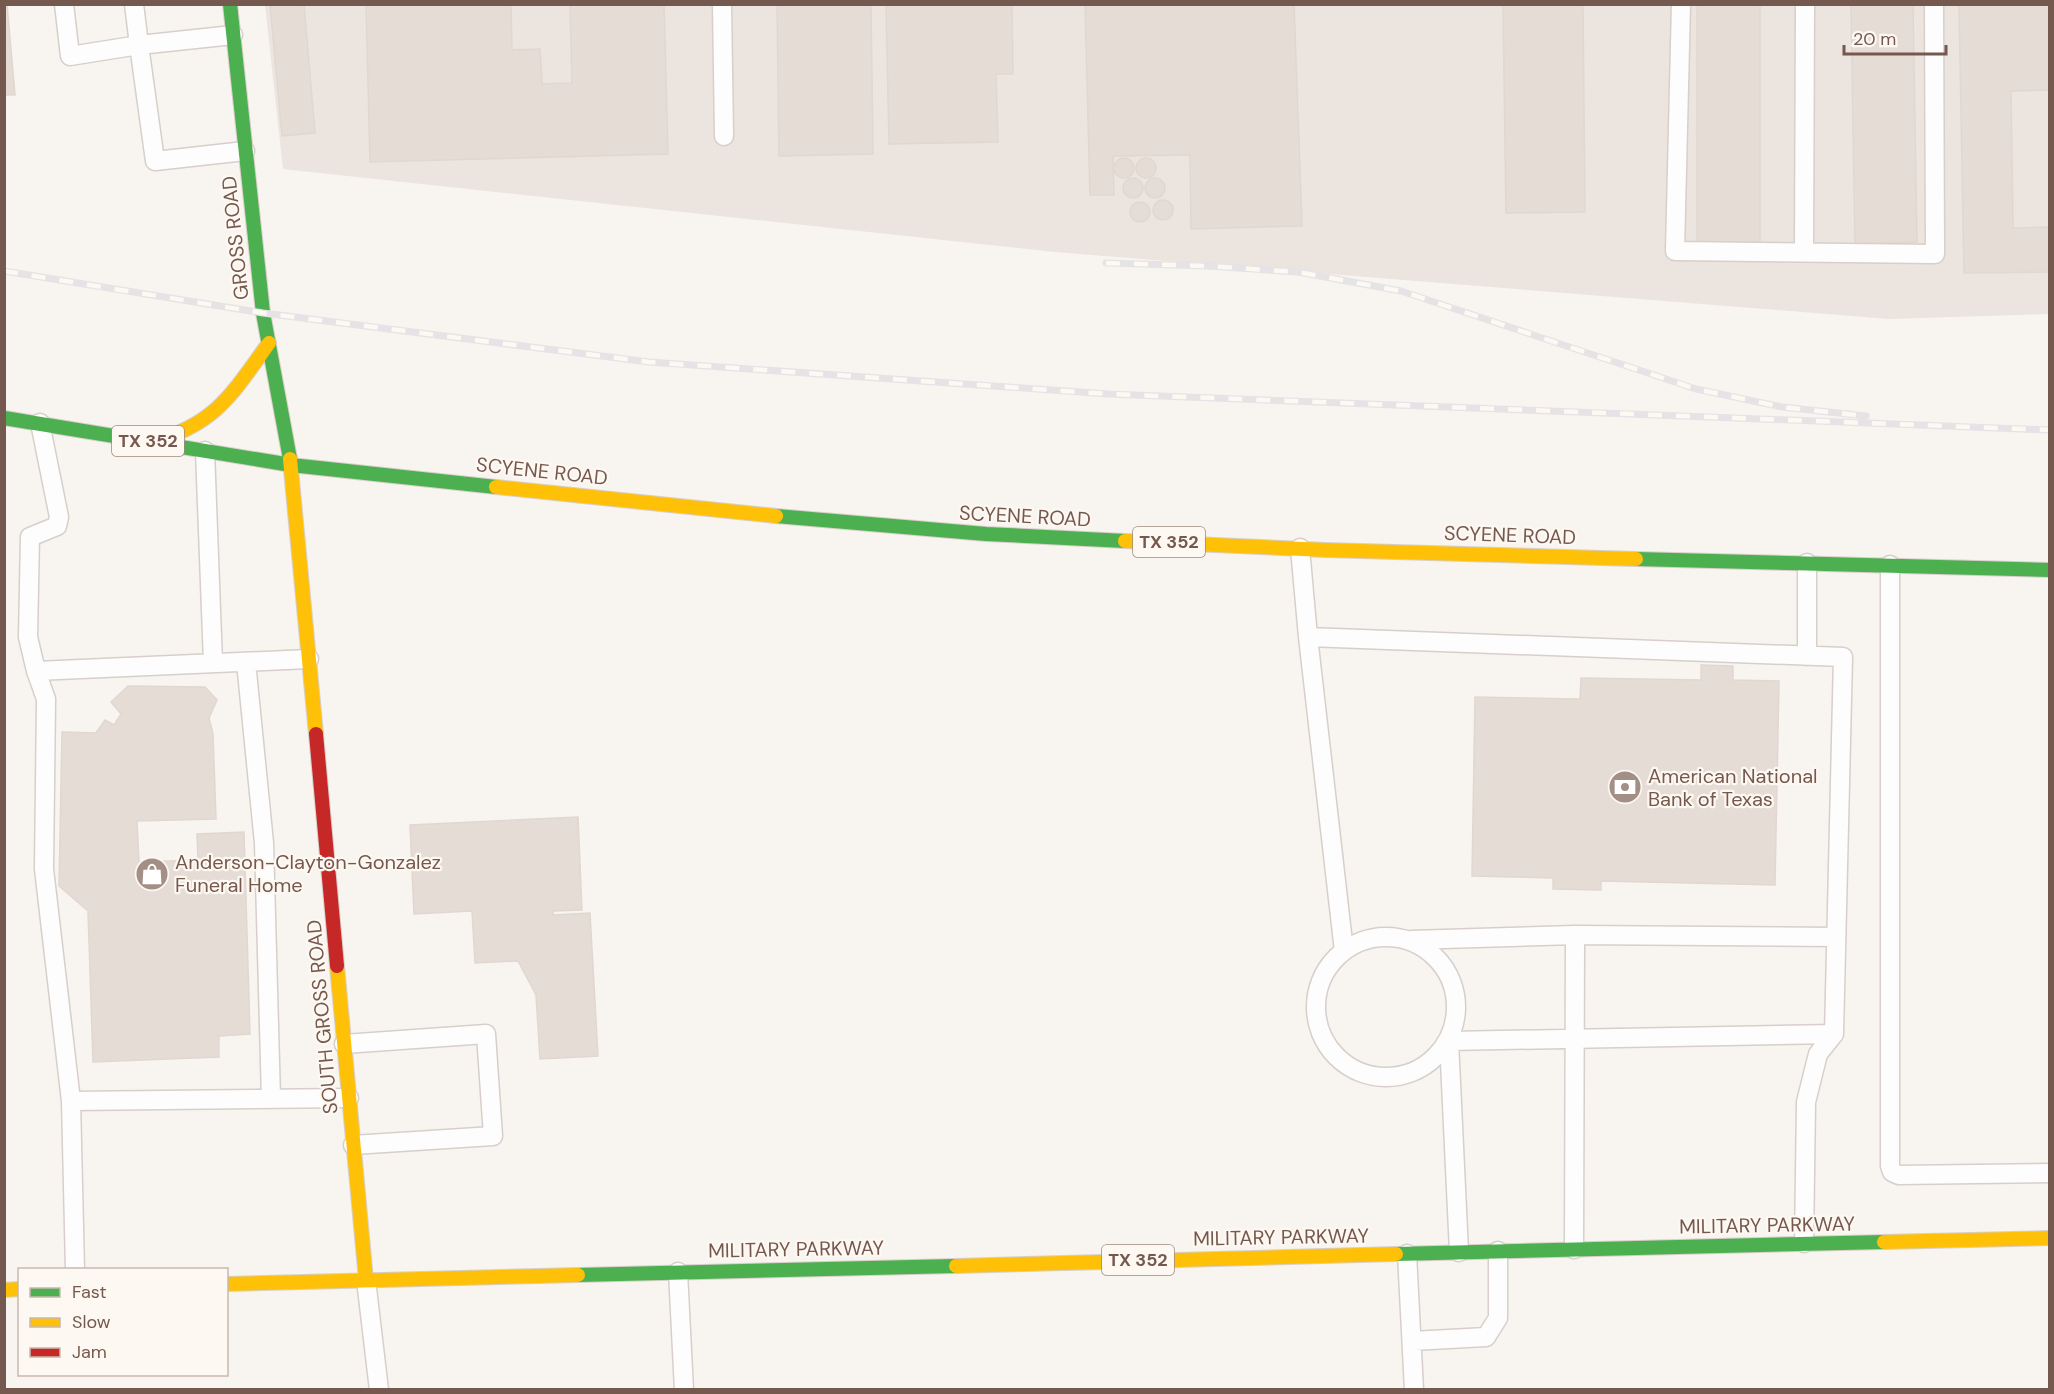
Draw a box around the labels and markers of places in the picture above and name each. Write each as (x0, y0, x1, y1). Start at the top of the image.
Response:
place label: American National Bank of Texas (1648, 763, 1818, 812)
bank icon: American National Bank of Texas (1607, 769, 1643, 805)
place label: Anderson-Clayton-Gonzalez Funeral Home (175, 849, 441, 898)
shop icon: Anderson-Clayton-Gonzalez Funeral Home (134, 856, 170, 892)

